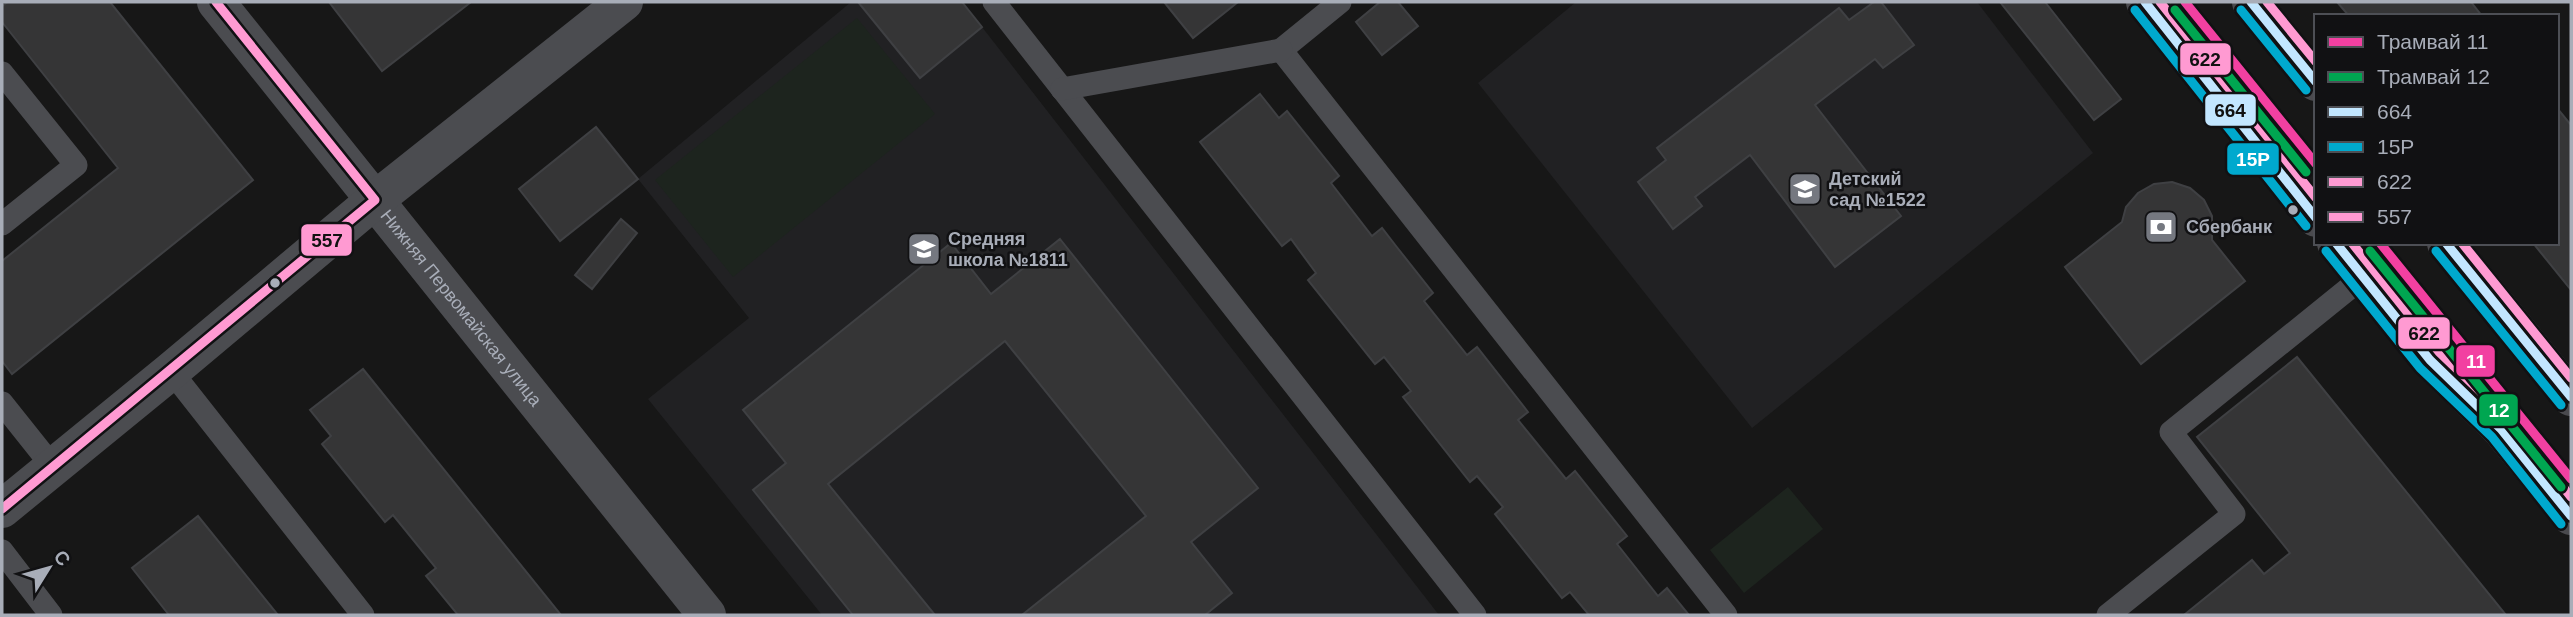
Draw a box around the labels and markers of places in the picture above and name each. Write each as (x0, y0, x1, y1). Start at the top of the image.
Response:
place label: Детский сад №1522 (1829, 169, 1926, 210)
school or university icon: Детский сад №1522 (1786, 170, 1824, 208)
unlabelled marker (2286, 203, 2300, 217)
bank icon: Сбербанк (2142, 208, 2180, 246)
place label: Сбербанк (2186, 217, 2273, 237)
place label: Средняя школа №1811 (948, 229, 1068, 270)
school or university icon: Средняя школа №1811 (905, 230, 943, 268)
unlabelled marker (268, 276, 282, 290)

